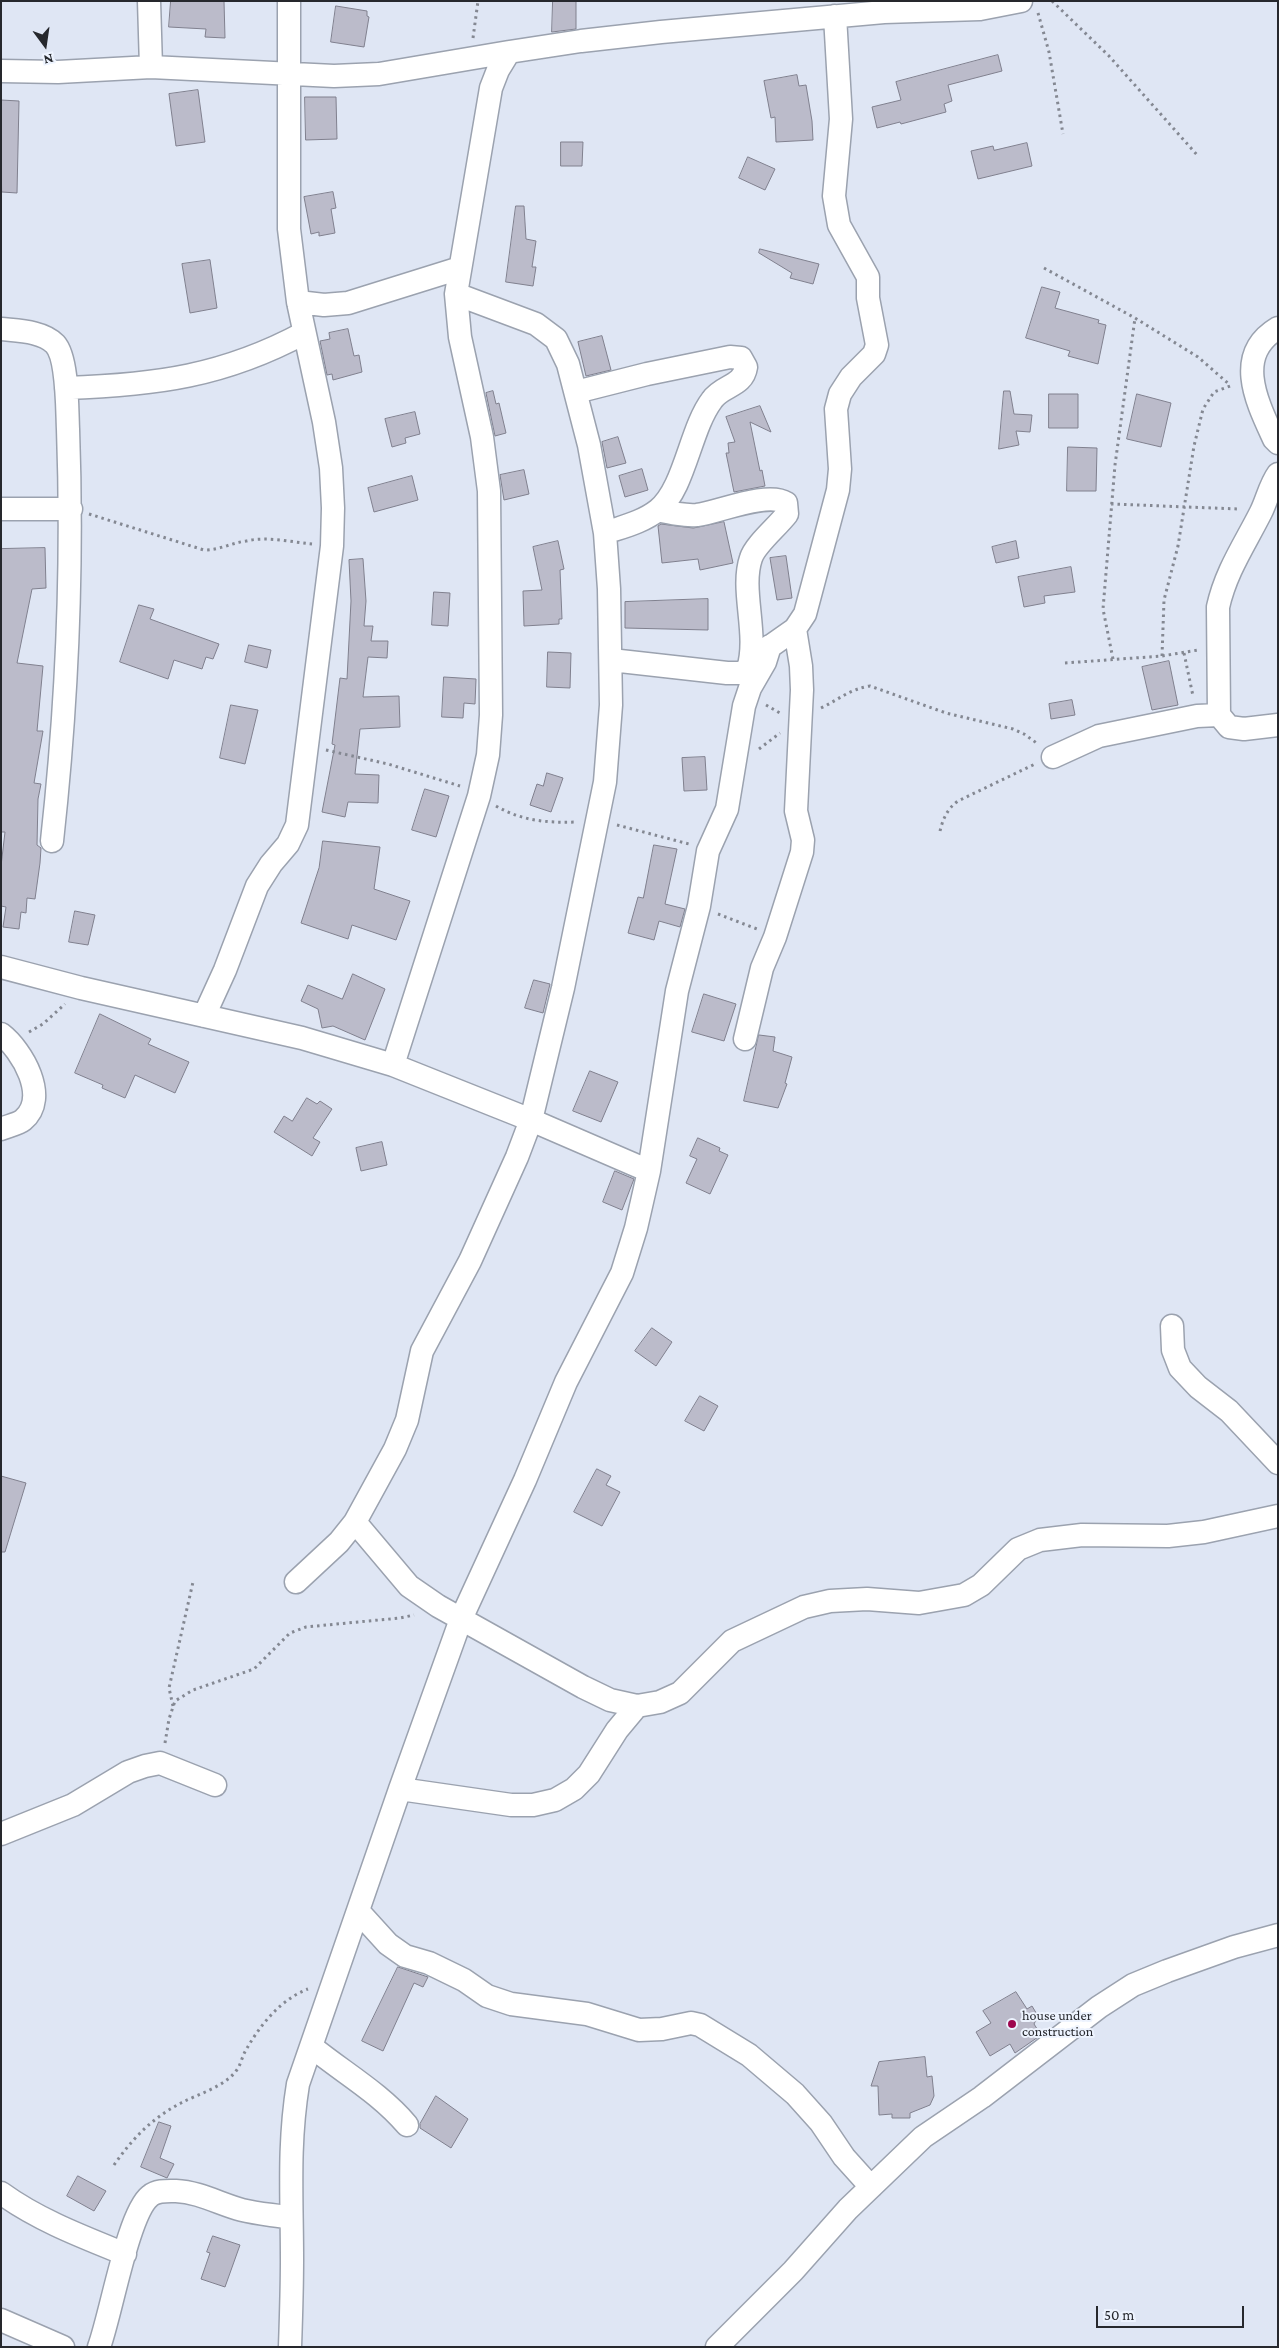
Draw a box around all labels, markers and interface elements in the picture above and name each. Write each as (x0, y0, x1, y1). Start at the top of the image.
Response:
north arrow (20, 20, 70, 70)
text: N (42, 51, 55, 68)
place label: house under construction (1022, 2008, 1093, 2040)
marker: house under construction (1006, 2018, 1018, 2030)
scale bar (1099, 2296, 1246, 2328)
text: 50 m (1104, 2307, 1134, 2323)

